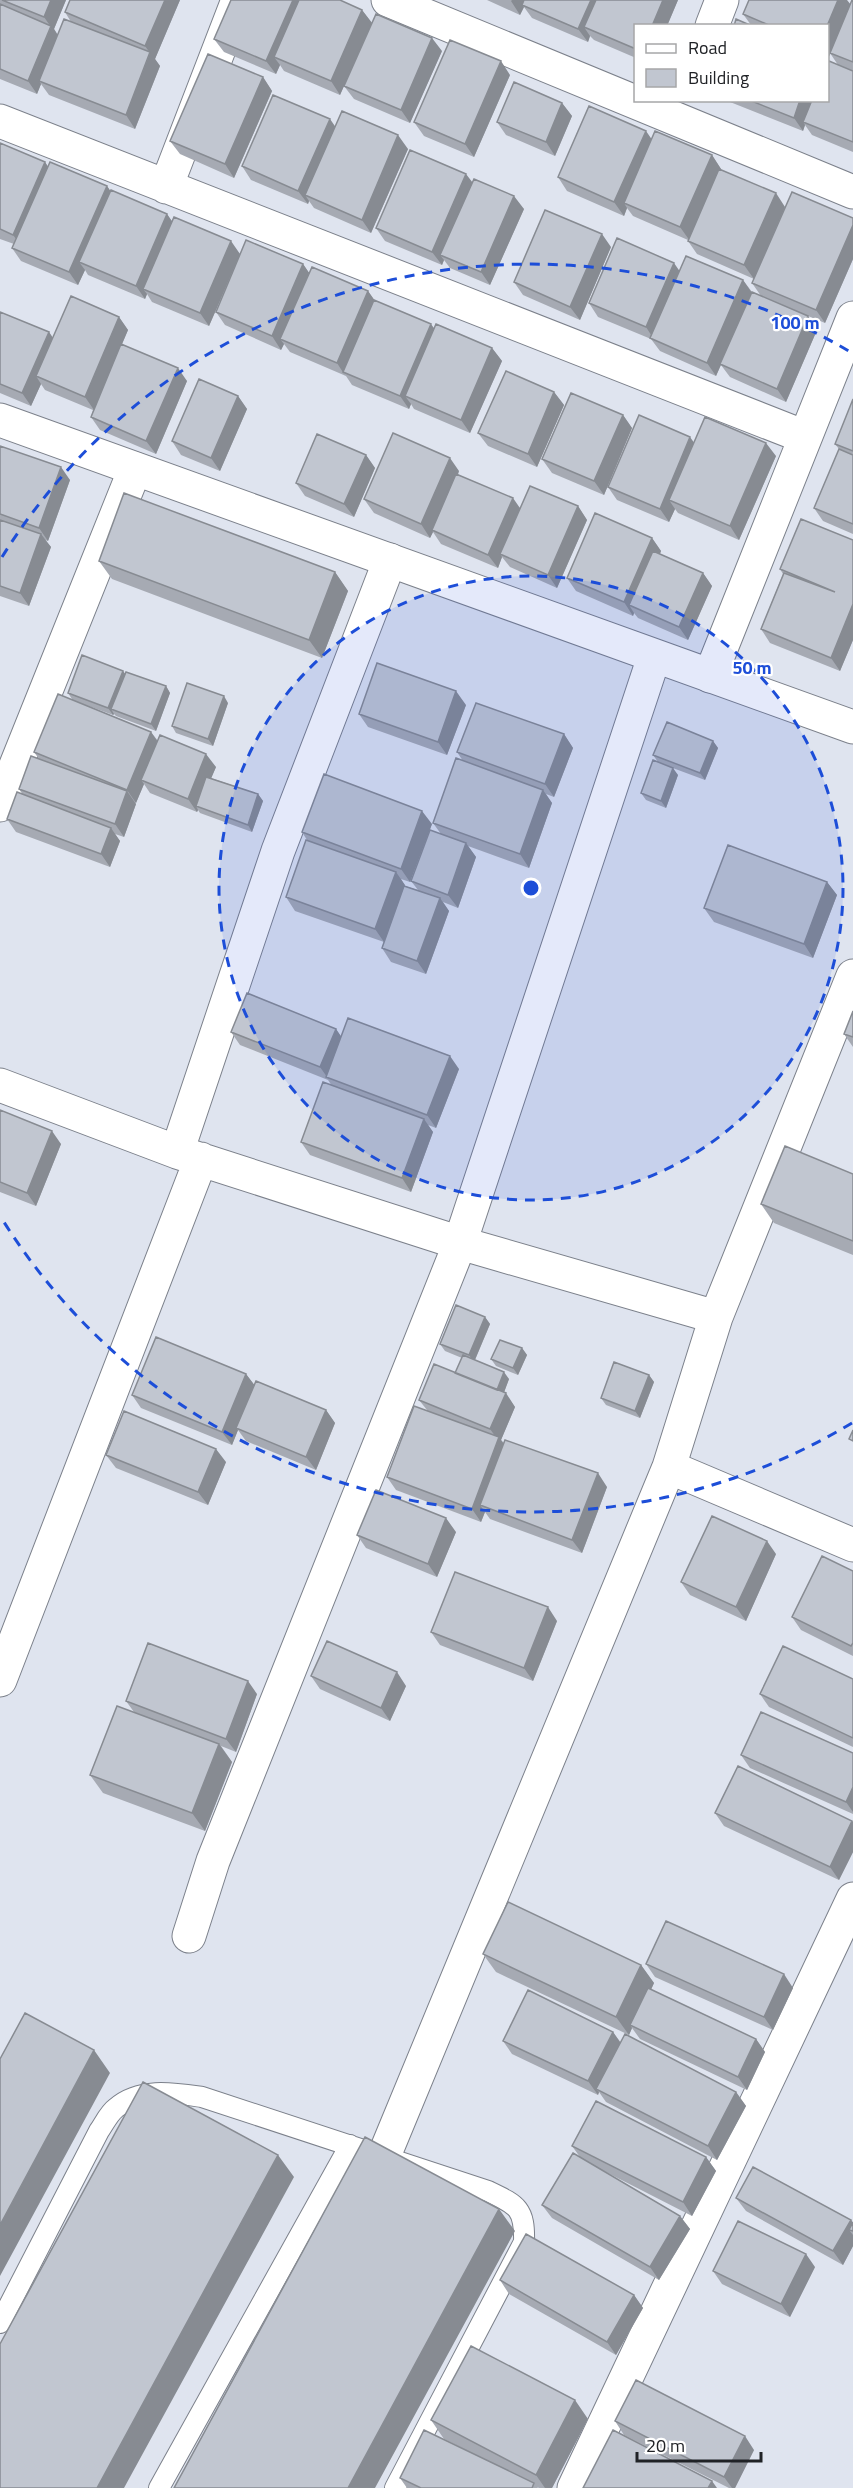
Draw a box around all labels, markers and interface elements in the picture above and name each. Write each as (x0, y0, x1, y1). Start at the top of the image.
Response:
legend (634, 24, 829, 102)
text: Road (688, 34, 727, 61)
text: Building (688, 64, 749, 91)
text: 100 m (770, 309, 820, 336)
text: 50 m (732, 654, 772, 681)
centre of rings (521, 878, 541, 898)
scale bar (637, 2425, 762, 2463)
text: 20 m (646, 2432, 685, 2459)

